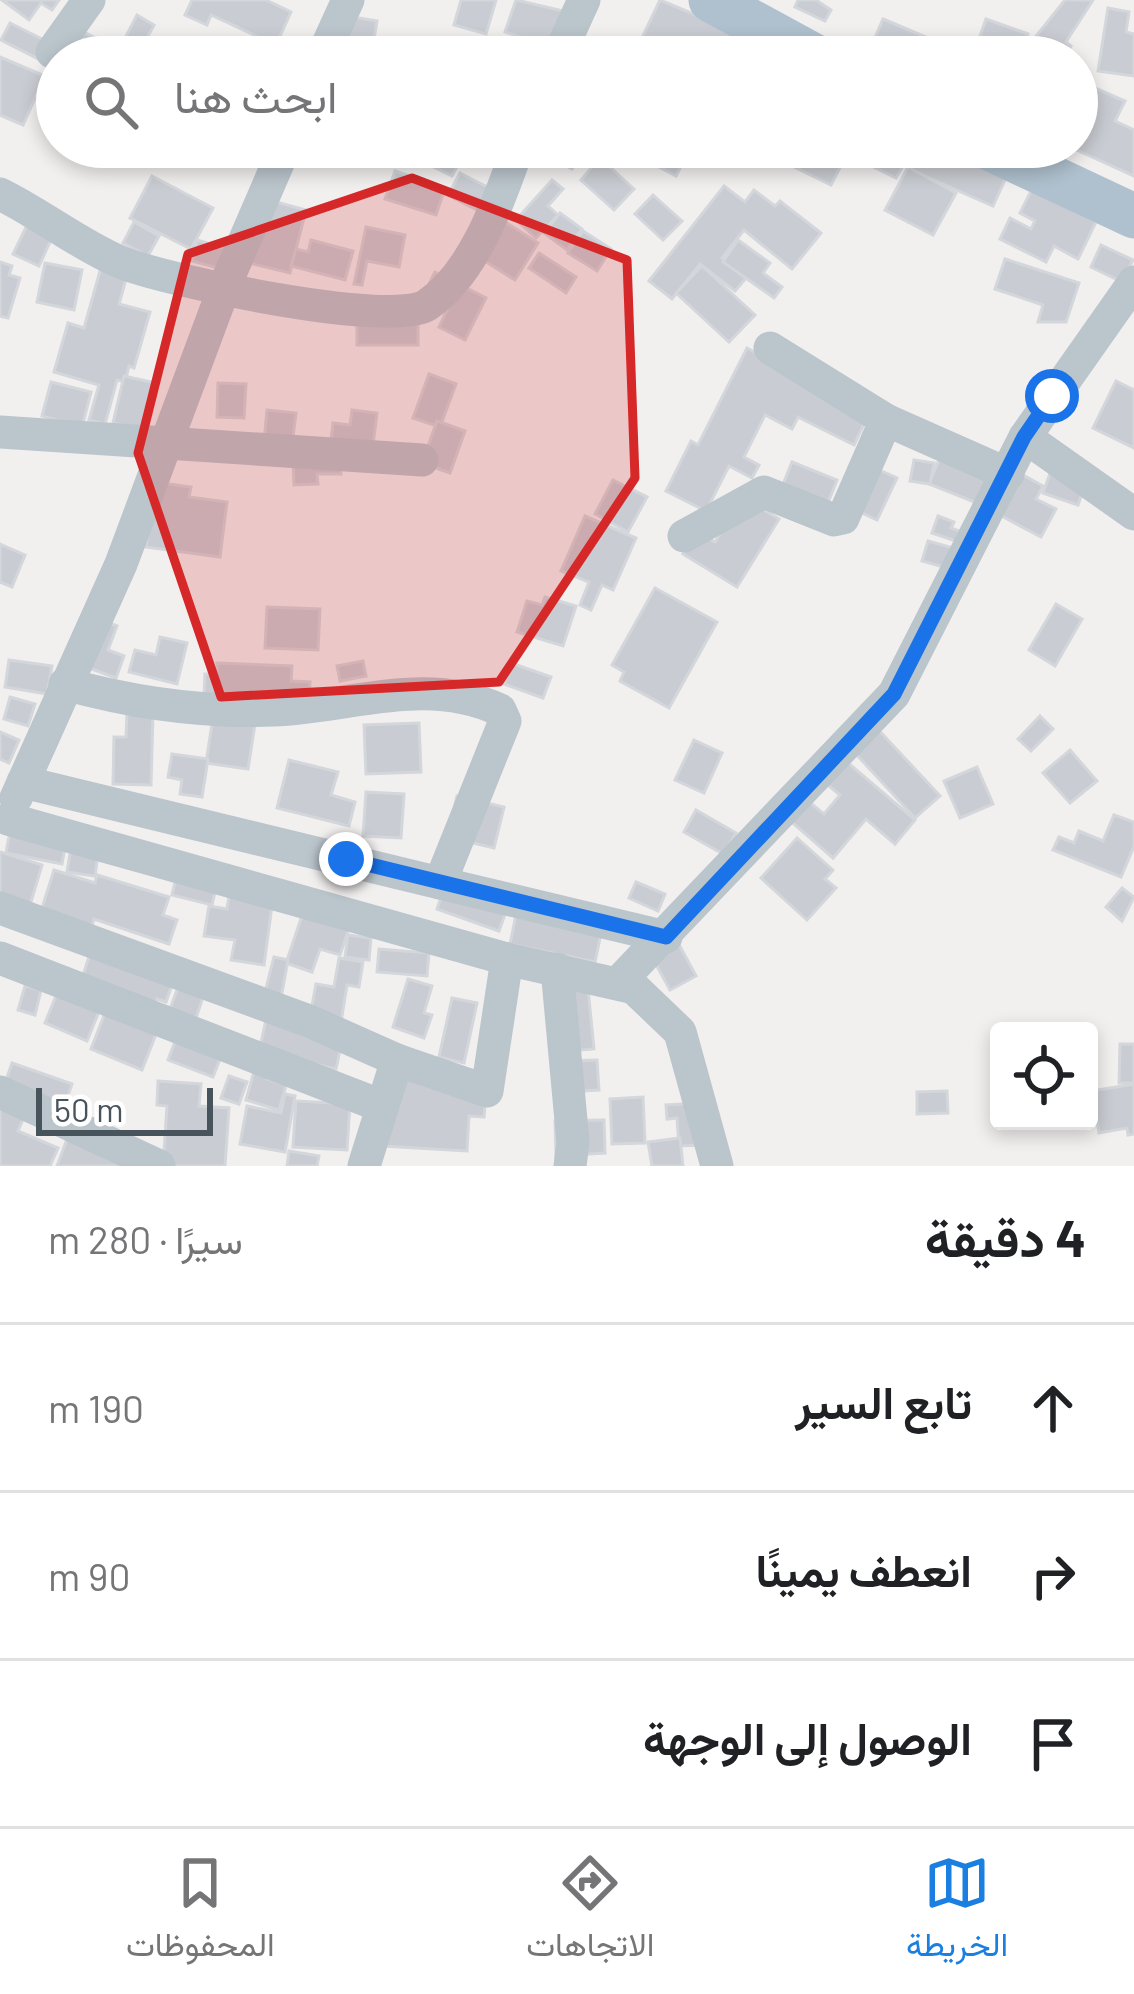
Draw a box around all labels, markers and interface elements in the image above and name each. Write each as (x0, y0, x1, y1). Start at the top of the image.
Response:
search box (36, 36, 1098, 168)
text: ابحث هنا (174, 68, 337, 122)
icon: search (78, 69, 144, 135)
route start (1025, 369, 1079, 423)
route end (319, 832, 373, 886)
map controls (990, 1022, 1098, 1130)
button: locate (990, 1022, 1098, 1130)
scale bar (36, 1082, 213, 1135)
text: 50 m (54, 1089, 124, 1129)
text: 4 دقيقة (925, 1206, 1086, 1267)
text: سيرًا · 280 m (48, 1215, 243, 1262)
text: تابع السير (795, 1374, 972, 1428)
icon: ahead (1020, 1375, 1086, 1441)
text: 190 m (48, 1384, 144, 1431)
text: انعطف يمينًا (756, 1542, 972, 1596)
icon: right (1020, 1543, 1086, 1609)
text: 90 m (48, 1552, 130, 1599)
text: الوصول إلى الوجهة (643, 1710, 972, 1764)
icon: arrive (1020, 1711, 1086, 1777)
tab: المحفوظات (126, 1850, 275, 1974)
tab: الاتجاهات (526, 1850, 654, 1974)
tab: الخريطة (906, 1850, 1008, 1974)

